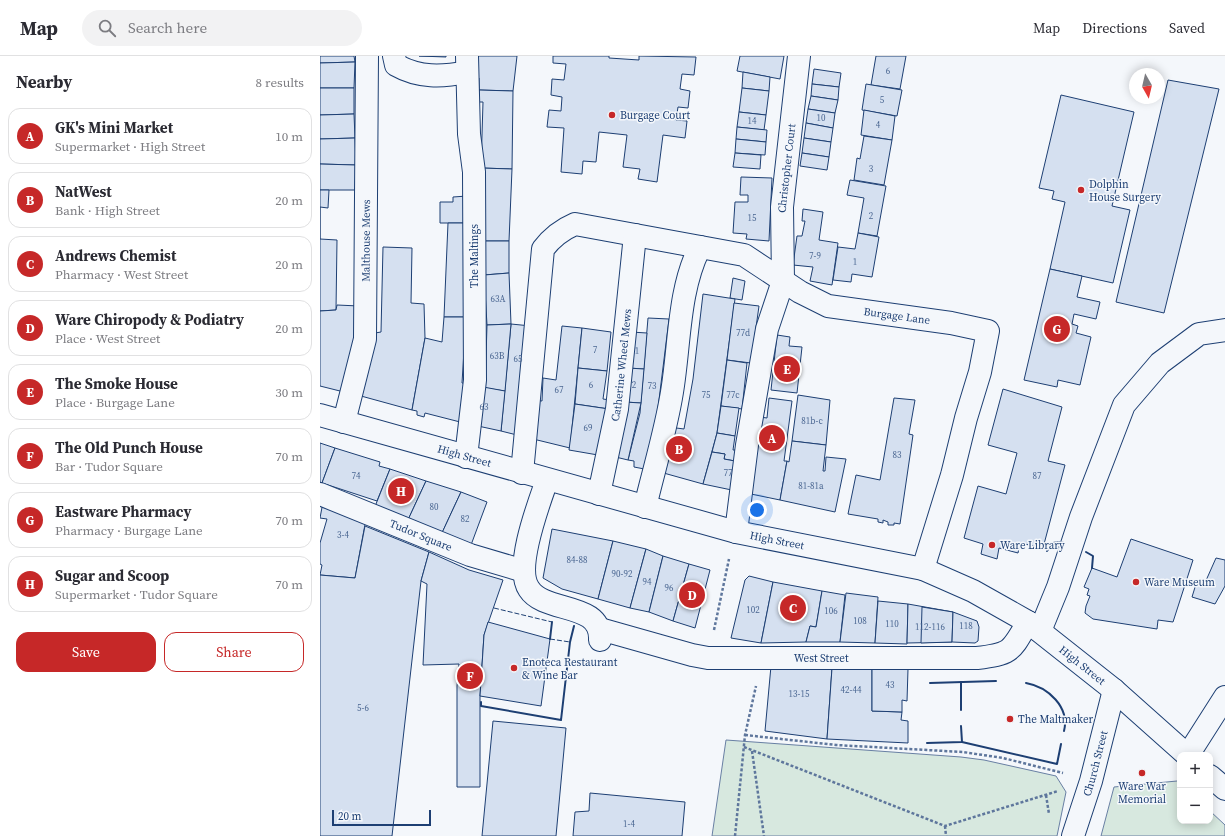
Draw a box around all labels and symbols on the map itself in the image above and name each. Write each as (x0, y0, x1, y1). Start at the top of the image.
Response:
house number: 6 (886, 65, 891, 77)
north arrow (1129, 68, 1165, 104)
house number: 5 (880, 94, 885, 106)
place label: Burgage Court (620, 108, 691, 123)
marker: Burgage Court (607, 110, 617, 120)
house number: 10 (816, 112, 826, 124)
house number: 14 (747, 115, 757, 127)
house number: 4 (876, 119, 881, 131)
street label: Christopher Court (775, 123, 799, 213)
house number: 3 (869, 163, 874, 175)
place label: Dolphin House Surgery (1089, 177, 1161, 205)
marker: Dolphin House Surgery (1076, 185, 1086, 195)
street label: Malthouse Mews (358, 199, 374, 282)
house number: 2 (869, 210, 874, 222)
house number: 15 (747, 212, 757, 224)
street label: The Maltings (467, 224, 482, 288)
house number: 7-9 (809, 250, 821, 262)
house number: 1 (853, 256, 857, 268)
house number: 63A (491, 293, 506, 305)
street label: Burgage Lane (863, 304, 931, 328)
street label: Catherine Wheel Mews (608, 308, 635, 423)
pin: G (1044, 314, 1070, 344)
house number: 77d (736, 327, 750, 339)
house number: 7 (593, 344, 598, 356)
house number: 1 (635, 345, 639, 357)
house number: 63B (490, 350, 505, 362)
house number: 65 (513, 353, 523, 365)
pin: E (774, 354, 800, 384)
house number: 6 (589, 379, 594, 391)
house number: 2 (632, 379, 637, 391)
house number: 73 (647, 380, 657, 392)
house number: 67 (554, 384, 564, 396)
house number: 75 (701, 389, 711, 401)
house number: 77c (726, 389, 740, 401)
house number: 63 (479, 401, 489, 413)
house number: 81b-c (801, 415, 823, 427)
house number: 69 (583, 422, 593, 434)
pin: A (759, 423, 785, 453)
pin: B (666, 434, 692, 464)
street label: High Street (436, 441, 493, 471)
house number: 83 (892, 449, 902, 461)
house number: 77 (723, 467, 733, 479)
house number: 74 (351, 470, 361, 482)
house number: 87 (1032, 470, 1042, 482)
pin: H (388, 476, 414, 506)
house number: 81-81a (798, 480, 824, 492)
your location (747, 500, 767, 520)
house number: 80 (429, 501, 439, 513)
house number: 82 (460, 513, 470, 525)
street label: Tudor Square (387, 516, 455, 555)
street label: High Street (748, 528, 806, 553)
house number: 3-4 (337, 529, 349, 541)
place label: Ware Library (1000, 538, 1065, 553)
marker: Ware Library (987, 540, 997, 550)
house number: 84-88 (567, 554, 588, 566)
house number: 90-92 (612, 568, 633, 580)
place label: Ware Museum (1144, 575, 1215, 590)
house number: 94 (642, 576, 652, 588)
marker: Ware Museum (1131, 577, 1141, 587)
pin: D (679, 580, 705, 610)
house number: 96 (664, 582, 674, 594)
pin: C (780, 593, 806, 623)
house number: 102 (746, 604, 760, 616)
house number: 106 (824, 605, 838, 617)
house number: 108 (853, 615, 867, 627)
house number: 110 (885, 618, 899, 630)
house number: 118 (959, 620, 973, 632)
house number: 112-116 (915, 621, 945, 633)
street label: High Street (1056, 642, 1109, 689)
street label: West Street (794, 651, 849, 666)
place label: Enoteca Restaurant & Wine Bar (522, 655, 618, 683)
pin: F (457, 661, 483, 691)
marker: Enoteca Restaurant & Wine Bar (509, 663, 519, 673)
house number: 43 (885, 679, 895, 691)
house number: 42-44 (841, 684, 862, 696)
house number: 13-15 (789, 688, 810, 700)
house number: 5-6 (357, 702, 369, 714)
place label: The Maltmaker (1018, 712, 1093, 727)
marker: The Maltmaker (1005, 714, 1015, 724)
street label: Church Street (1080, 729, 1112, 798)
marker: Ware War Memorial (1137, 768, 1147, 778)
place label: Ware War Memorial (1118, 779, 1166, 807)
scale bar (332, 808, 431, 827)
house number: 1-4 (623, 818, 635, 830)

